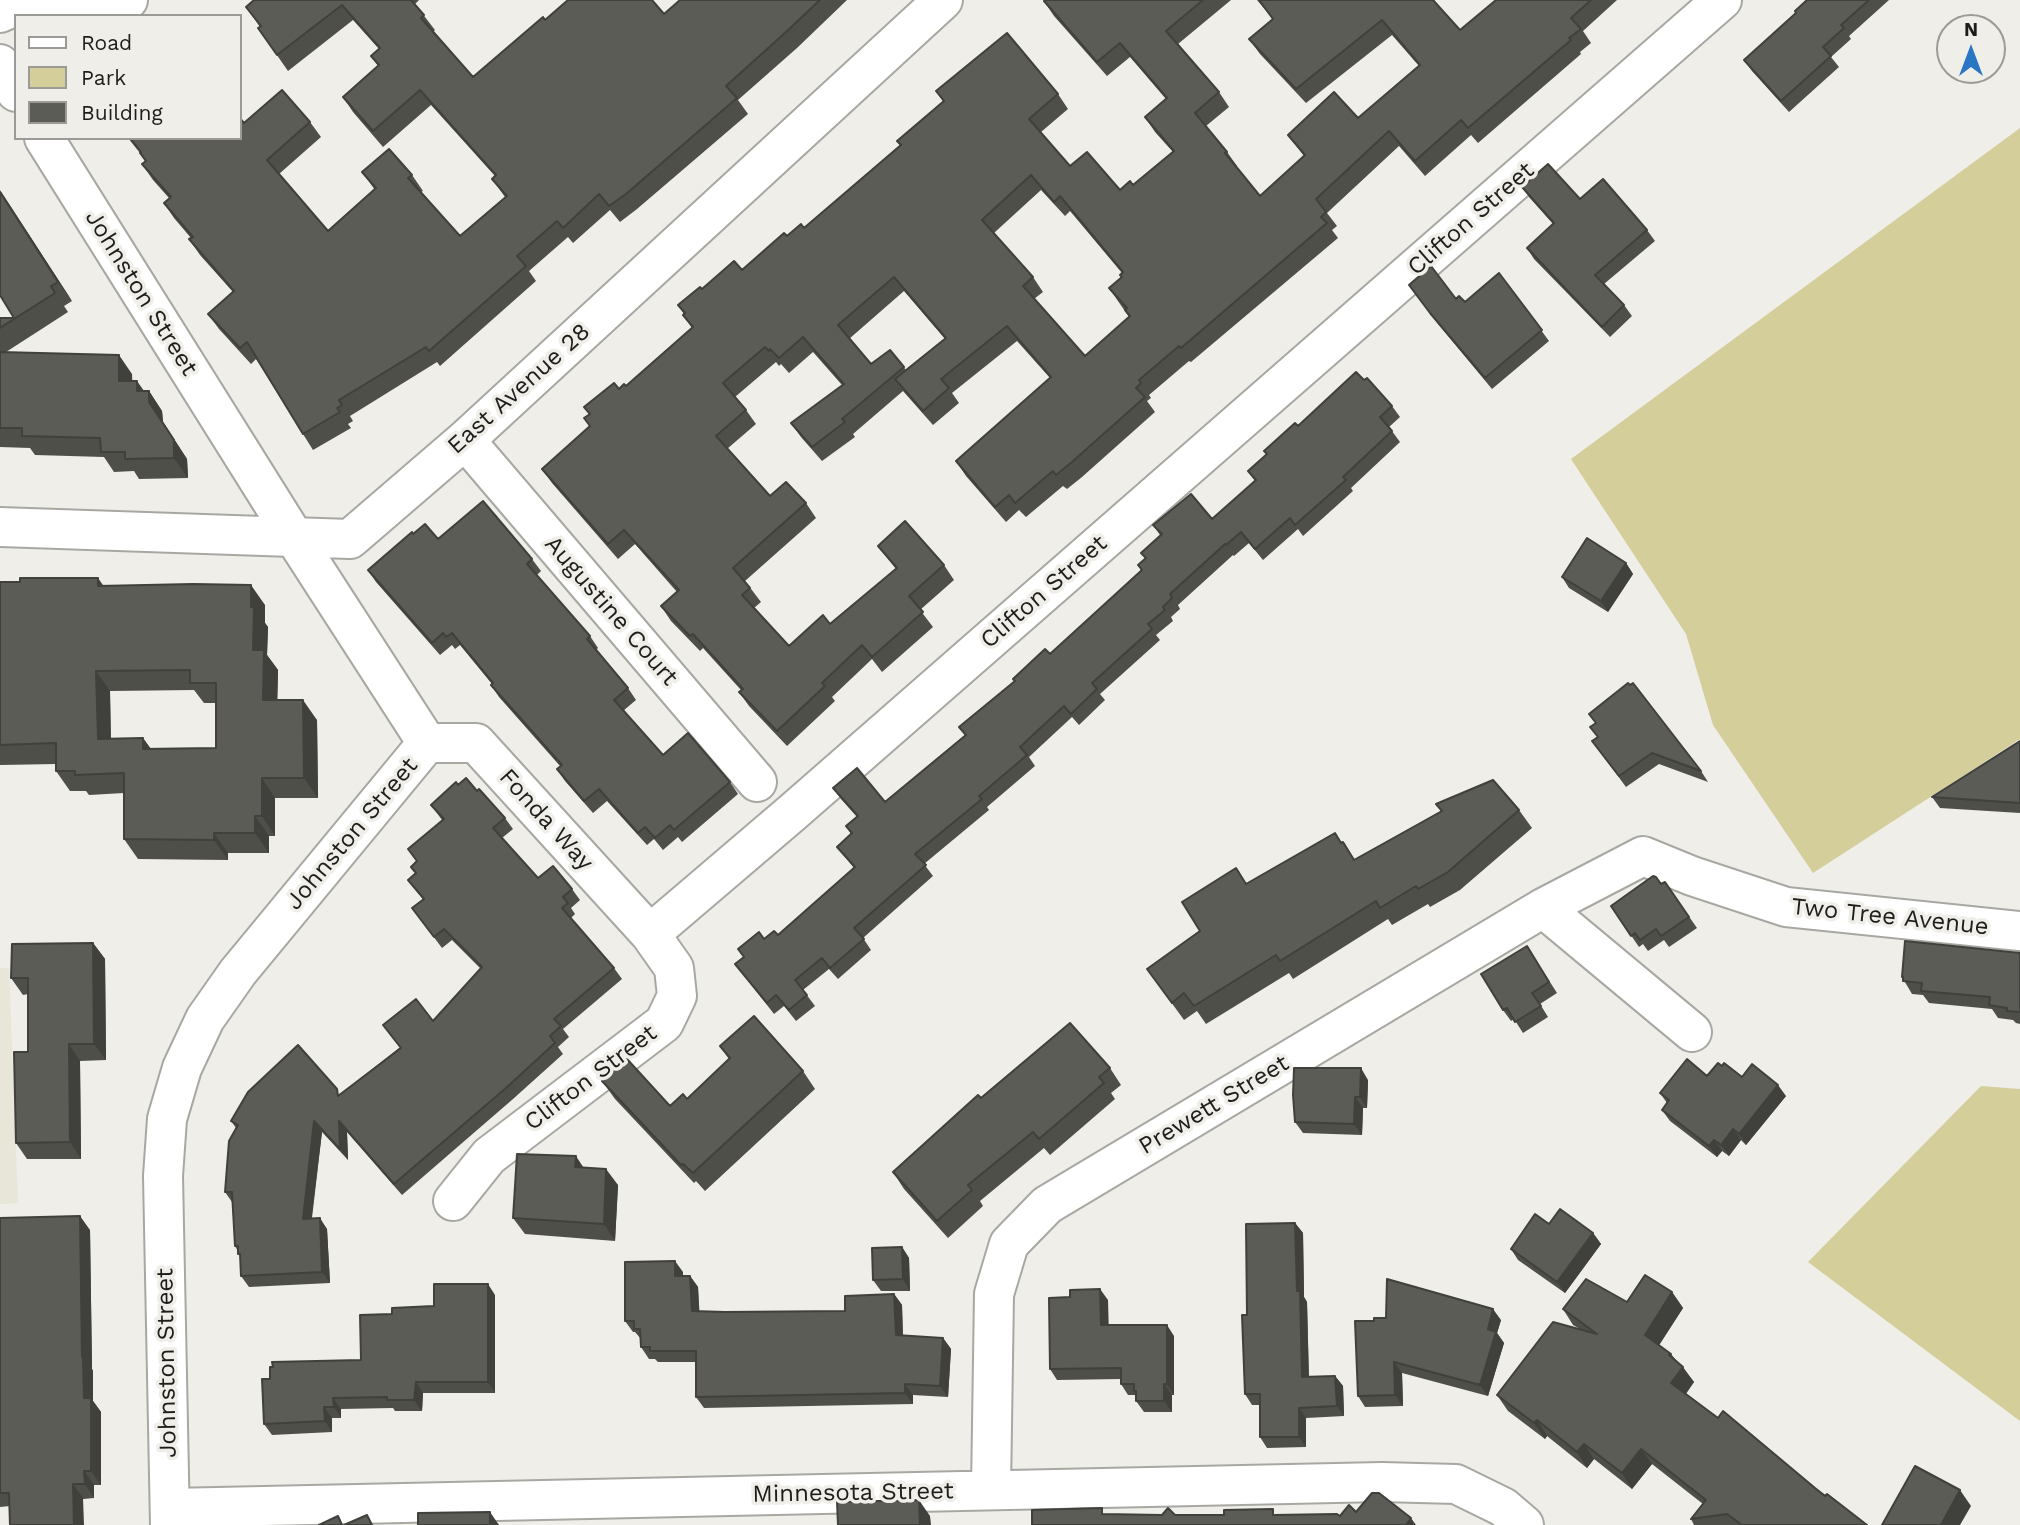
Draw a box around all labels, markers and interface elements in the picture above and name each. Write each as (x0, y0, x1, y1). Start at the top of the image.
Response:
legend (14, 14, 242, 140)
north arrow (1936, 14, 2006, 84)
text: N (1964, 18, 1978, 41)
text: Road (81, 30, 132, 55)
text: Park (81, 65, 126, 90)
text: Building (81, 100, 163, 125)
street label: Clifton Street (1402, 156, 1540, 282)
street label: Johnston Street (78, 205, 204, 381)
street label: East Avenue 28 (442, 318, 596, 460)
street label: Clifton Street (975, 529, 1113, 655)
street label: Augustine Court (538, 530, 684, 692)
street label: Johnston Street (280, 752, 424, 916)
street label: Fonda Way (493, 763, 599, 877)
street label: Two Tree Avenue (1790, 892, 1990, 942)
street label: Clifton Street (519, 1019, 663, 1137)
street label: Prewett Street (1134, 1049, 1294, 1161)
street label: Johnston Street (151, 1268, 183, 1458)
street label: Minnesota Street (752, 1477, 954, 1509)

